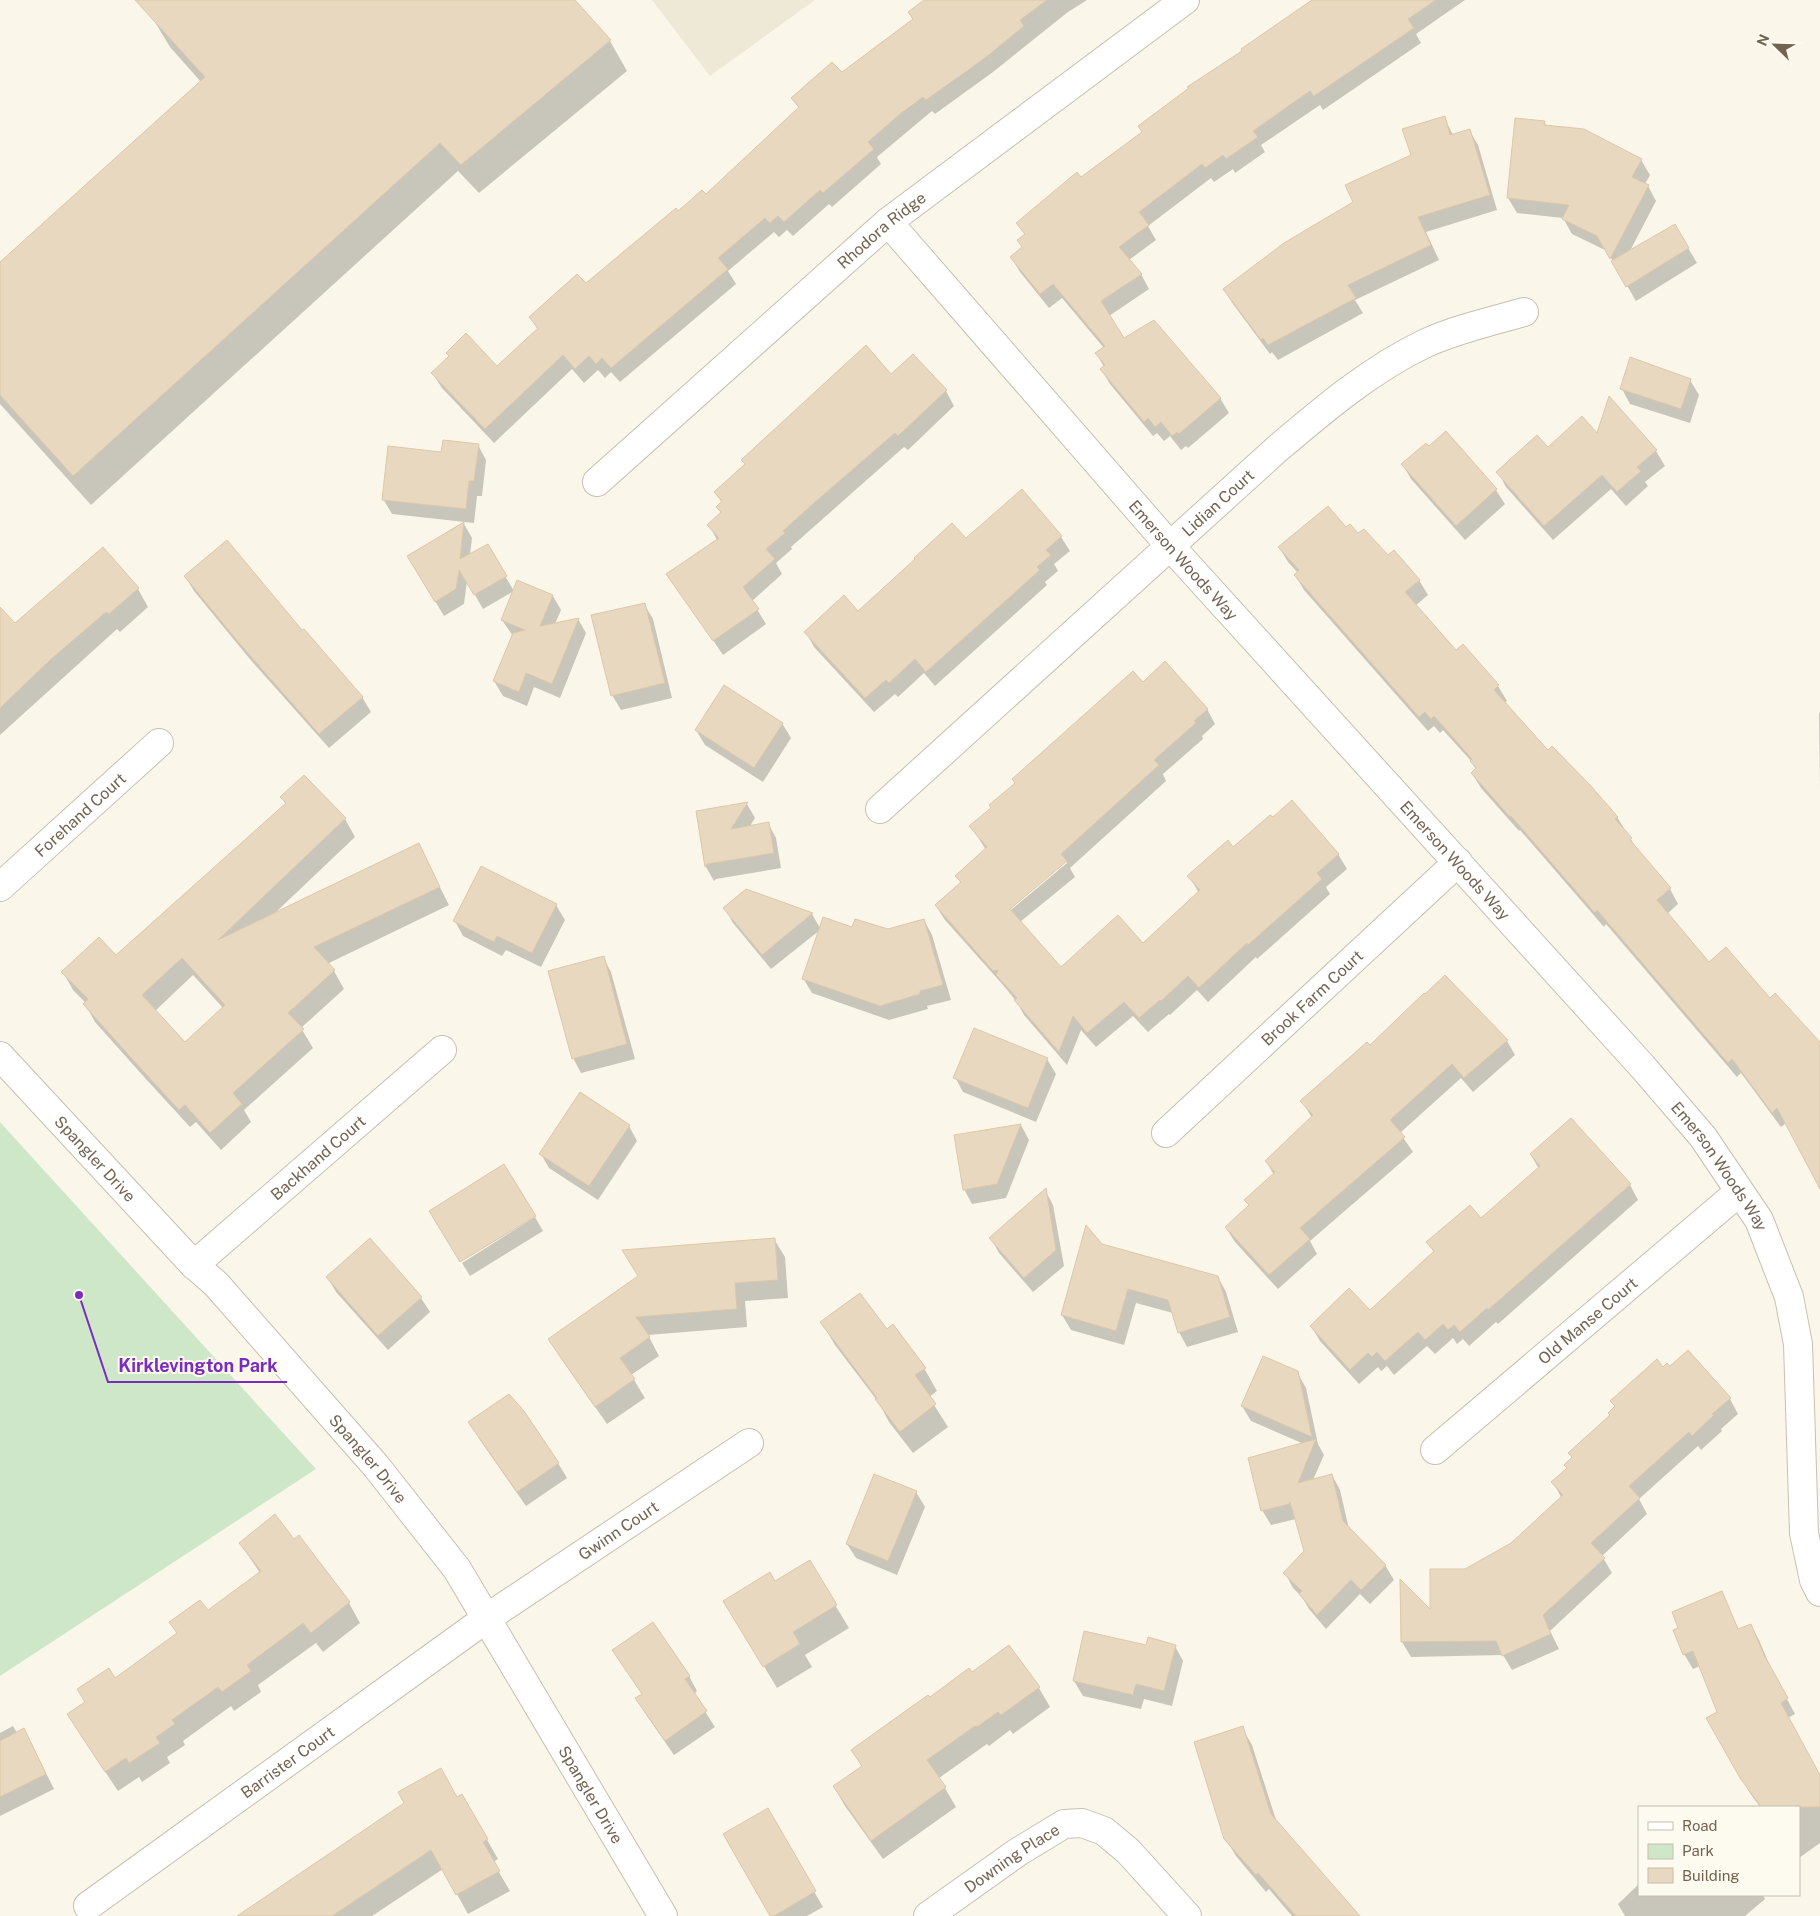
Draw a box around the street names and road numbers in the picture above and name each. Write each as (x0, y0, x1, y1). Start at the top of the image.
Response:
street label: Rhodora Ridge (834, 188, 930, 273)
street label: Lidian Court (1178, 466, 1258, 540)
street label: Emerson Woods Way (1125, 497, 1242, 625)
street label: Forehand Court (31, 769, 130, 861)
street label: Emerson Woods Way (1396, 797, 1514, 924)
street label: Brook Farm Court (1257, 946, 1367, 1050)
street label: Emerson Woods Way (1667, 1098, 1771, 1234)
street label: Spangler Drive (50, 1112, 139, 1206)
street label: Backhand Court (267, 1112, 370, 1204)
street label: Old Manse Court (1534, 1273, 1641, 1368)
street label: Spangler Drive (325, 1411, 411, 1507)
street label: Gwinn Court (575, 1497, 662, 1564)
street label: Barrister Court (237, 1722, 338, 1803)
street label: Spangler Drive (554, 1743, 627, 1847)
street label: Downing Place (961, 1820, 1063, 1897)

